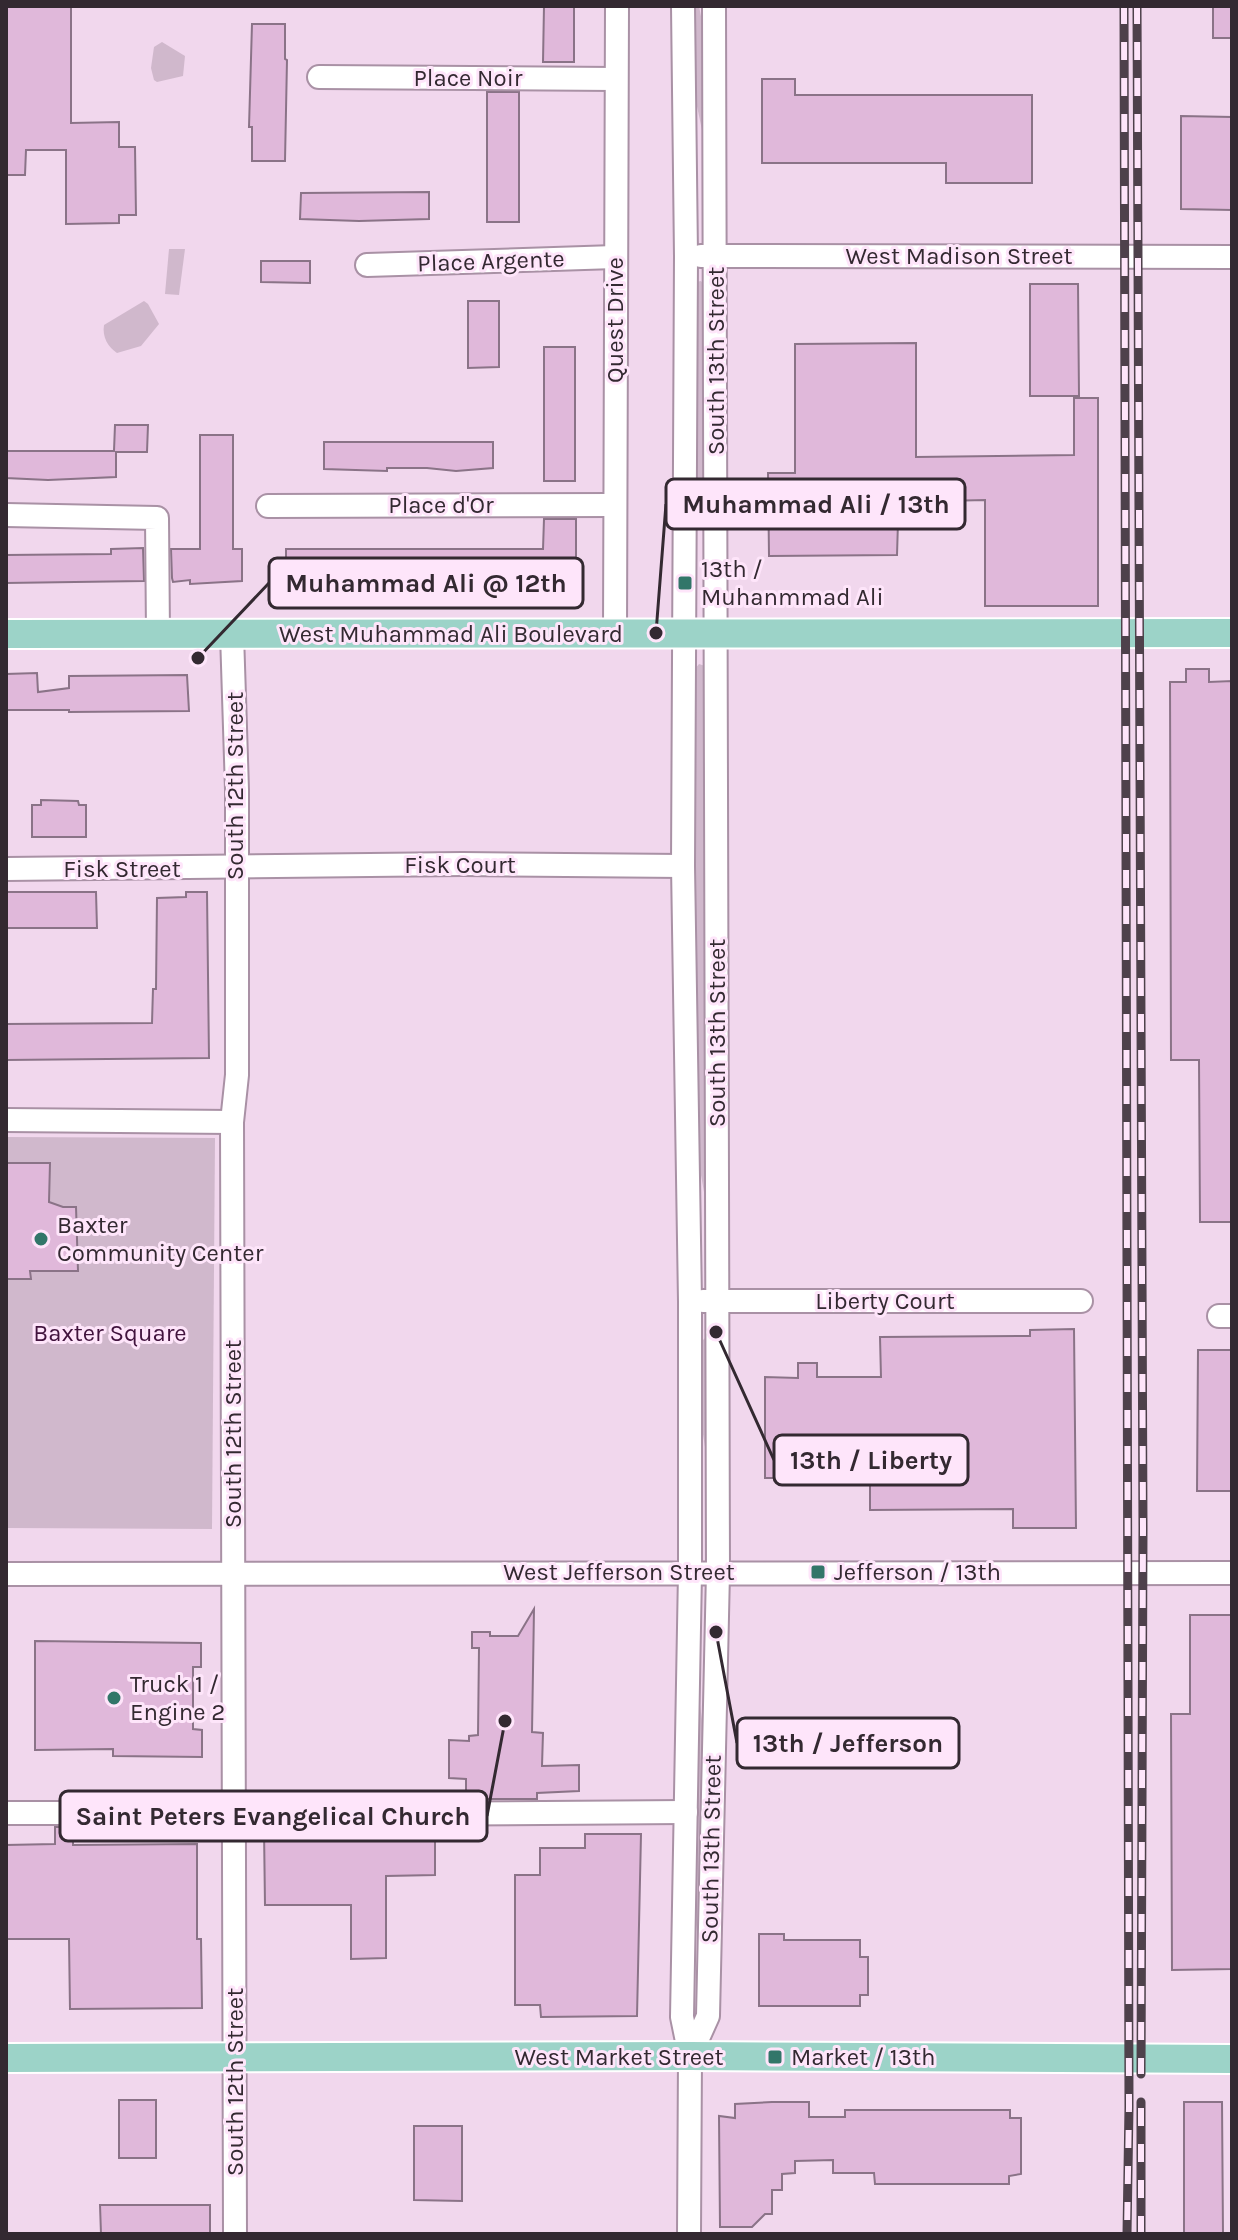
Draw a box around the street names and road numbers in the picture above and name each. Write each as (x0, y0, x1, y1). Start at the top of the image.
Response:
street label: Place Noir (414, 64, 523, 92)
street label: West Madison Street (845, 242, 1073, 270)
street label: Place Argente (417, 244, 565, 278)
street label: Quest Drive (601, 257, 629, 383)
street label: South 13th Street (702, 267, 730, 455)
street label: Place d'Or (388, 491, 494, 519)
street label: West Muhammad Ali Boulevard (279, 620, 623, 648)
street label: South 12th Street (221, 692, 249, 880)
street label: Fisk Court (404, 851, 516, 879)
street label: Fisk Street (63, 855, 181, 883)
street label: South 13th Street (703, 939, 731, 1127)
street label: Liberty Court (815, 1287, 955, 1315)
street label: South 12th Street (219, 1340, 247, 1528)
street label: West Jefferson Street (503, 1558, 735, 1586)
street label: South 13th Street (695, 1754, 727, 1944)
street label: South 12th Street (221, 1988, 249, 2176)
street label: West Market Street (514, 2043, 724, 2071)

